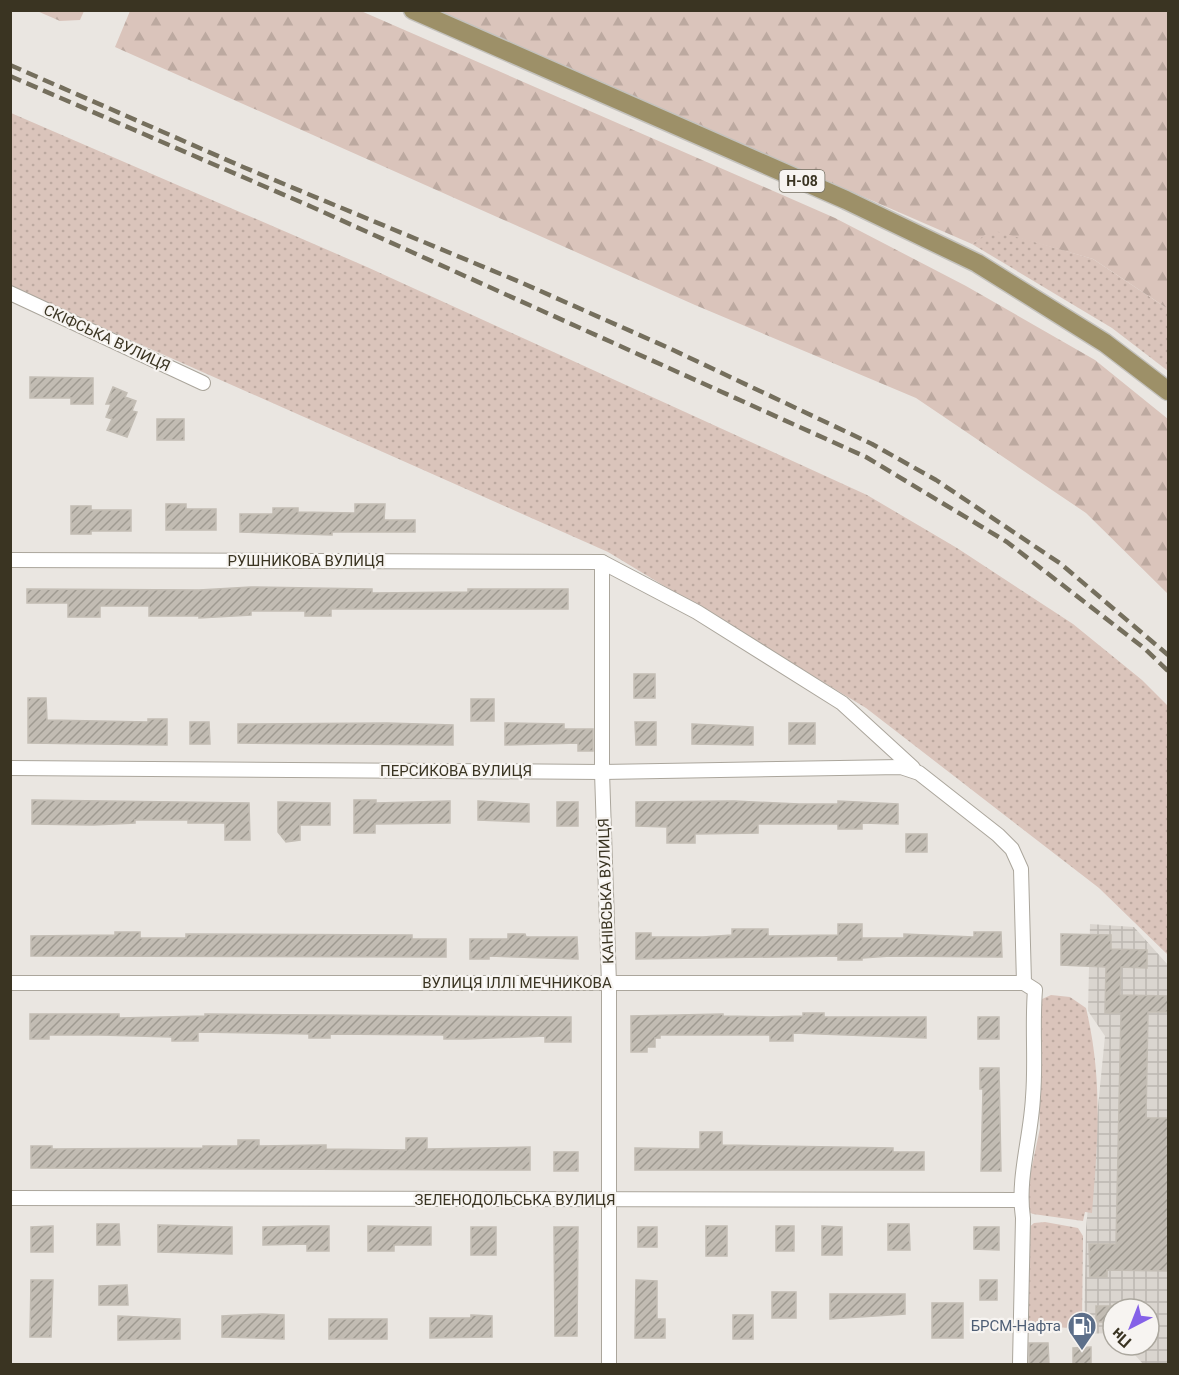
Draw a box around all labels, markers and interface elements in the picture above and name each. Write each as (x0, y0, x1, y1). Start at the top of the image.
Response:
road number: Н-08 (780, 170, 824, 192)
street label: СКІФСЬКА ВУЛИЦЯ (41, 301, 173, 375)
street label: РУШНИКОВА ВУЛИЦЯ (227, 552, 385, 570)
street label: ПЕРСИКОВА ВУЛИЦЯ (380, 762, 532, 780)
street label: КАНІВСЬКА ВУЛИЦЯ (594, 818, 618, 964)
street label: ВУЛИЦЯ ІЛЛІ МЕЧНИКОВА (422, 974, 612, 992)
street label: ЗЕЛЕНОДОЛЬСЬКА ВУЛИЦЯ (414, 1191, 616, 1209)
north arrow (1101, 1297, 1161, 1357)
fuel station icon: БРСМ-Нафта (1066, 1310, 1098, 1352)
place label: БРСМ-Нафта (971, 1317, 1061, 1335)
text: Пн (1107, 1324, 1135, 1352)

